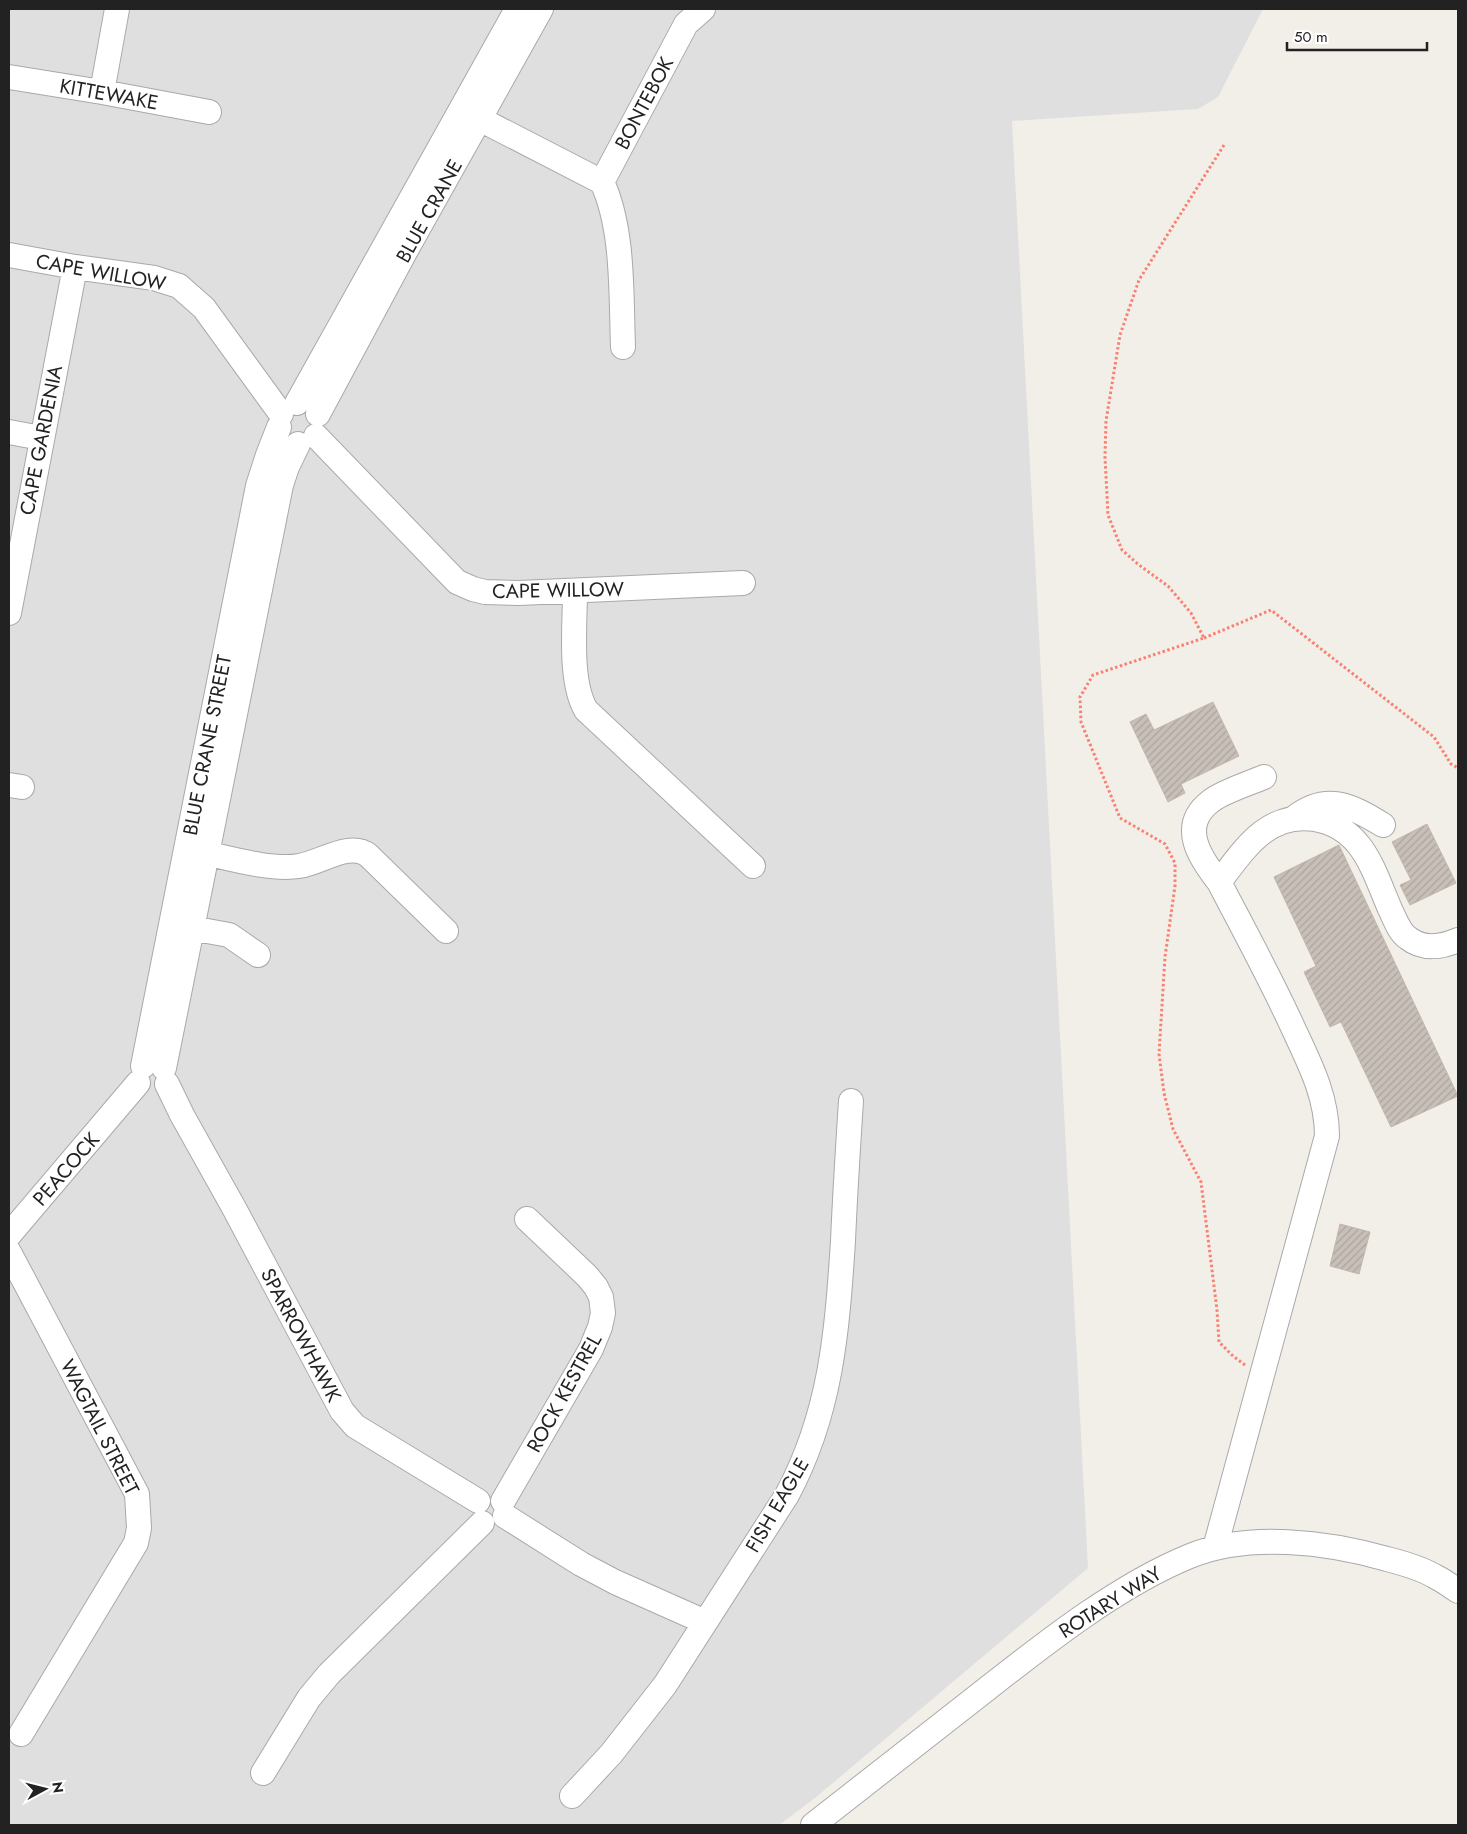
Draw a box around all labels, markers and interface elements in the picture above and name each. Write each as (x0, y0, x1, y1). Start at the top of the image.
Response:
scale bar (1287, 20, 1427, 52)
text: 50 m (1294, 26, 1328, 48)
street label: BONTEBOK (608, 51, 681, 155)
street label: KITTEWAKE (57, 72, 161, 117)
street label: BLUE CRANE (389, 154, 470, 268)
street label: CAPE WILLOW (34, 247, 168, 298)
street label: CAPE GARDENIA (13, 362, 70, 517)
street label: CAPE WILLOW (492, 575, 624, 606)
street label: BLUE CRANE STREET (176, 652, 239, 838)
street label: PEACOCK (26, 1126, 107, 1212)
street label: SPARROWHAWK (253, 1263, 348, 1408)
street label: ROCK KESTREL (520, 1329, 609, 1458)
street label: WAGTAIL STREET (53, 1355, 146, 1501)
street label: FISH EAGLE (739, 1452, 816, 1558)
street label: ROTARY WAY (1053, 1559, 1168, 1645)
north arrow (20, 1764, 70, 1814)
text: N (47, 1781, 69, 1794)

